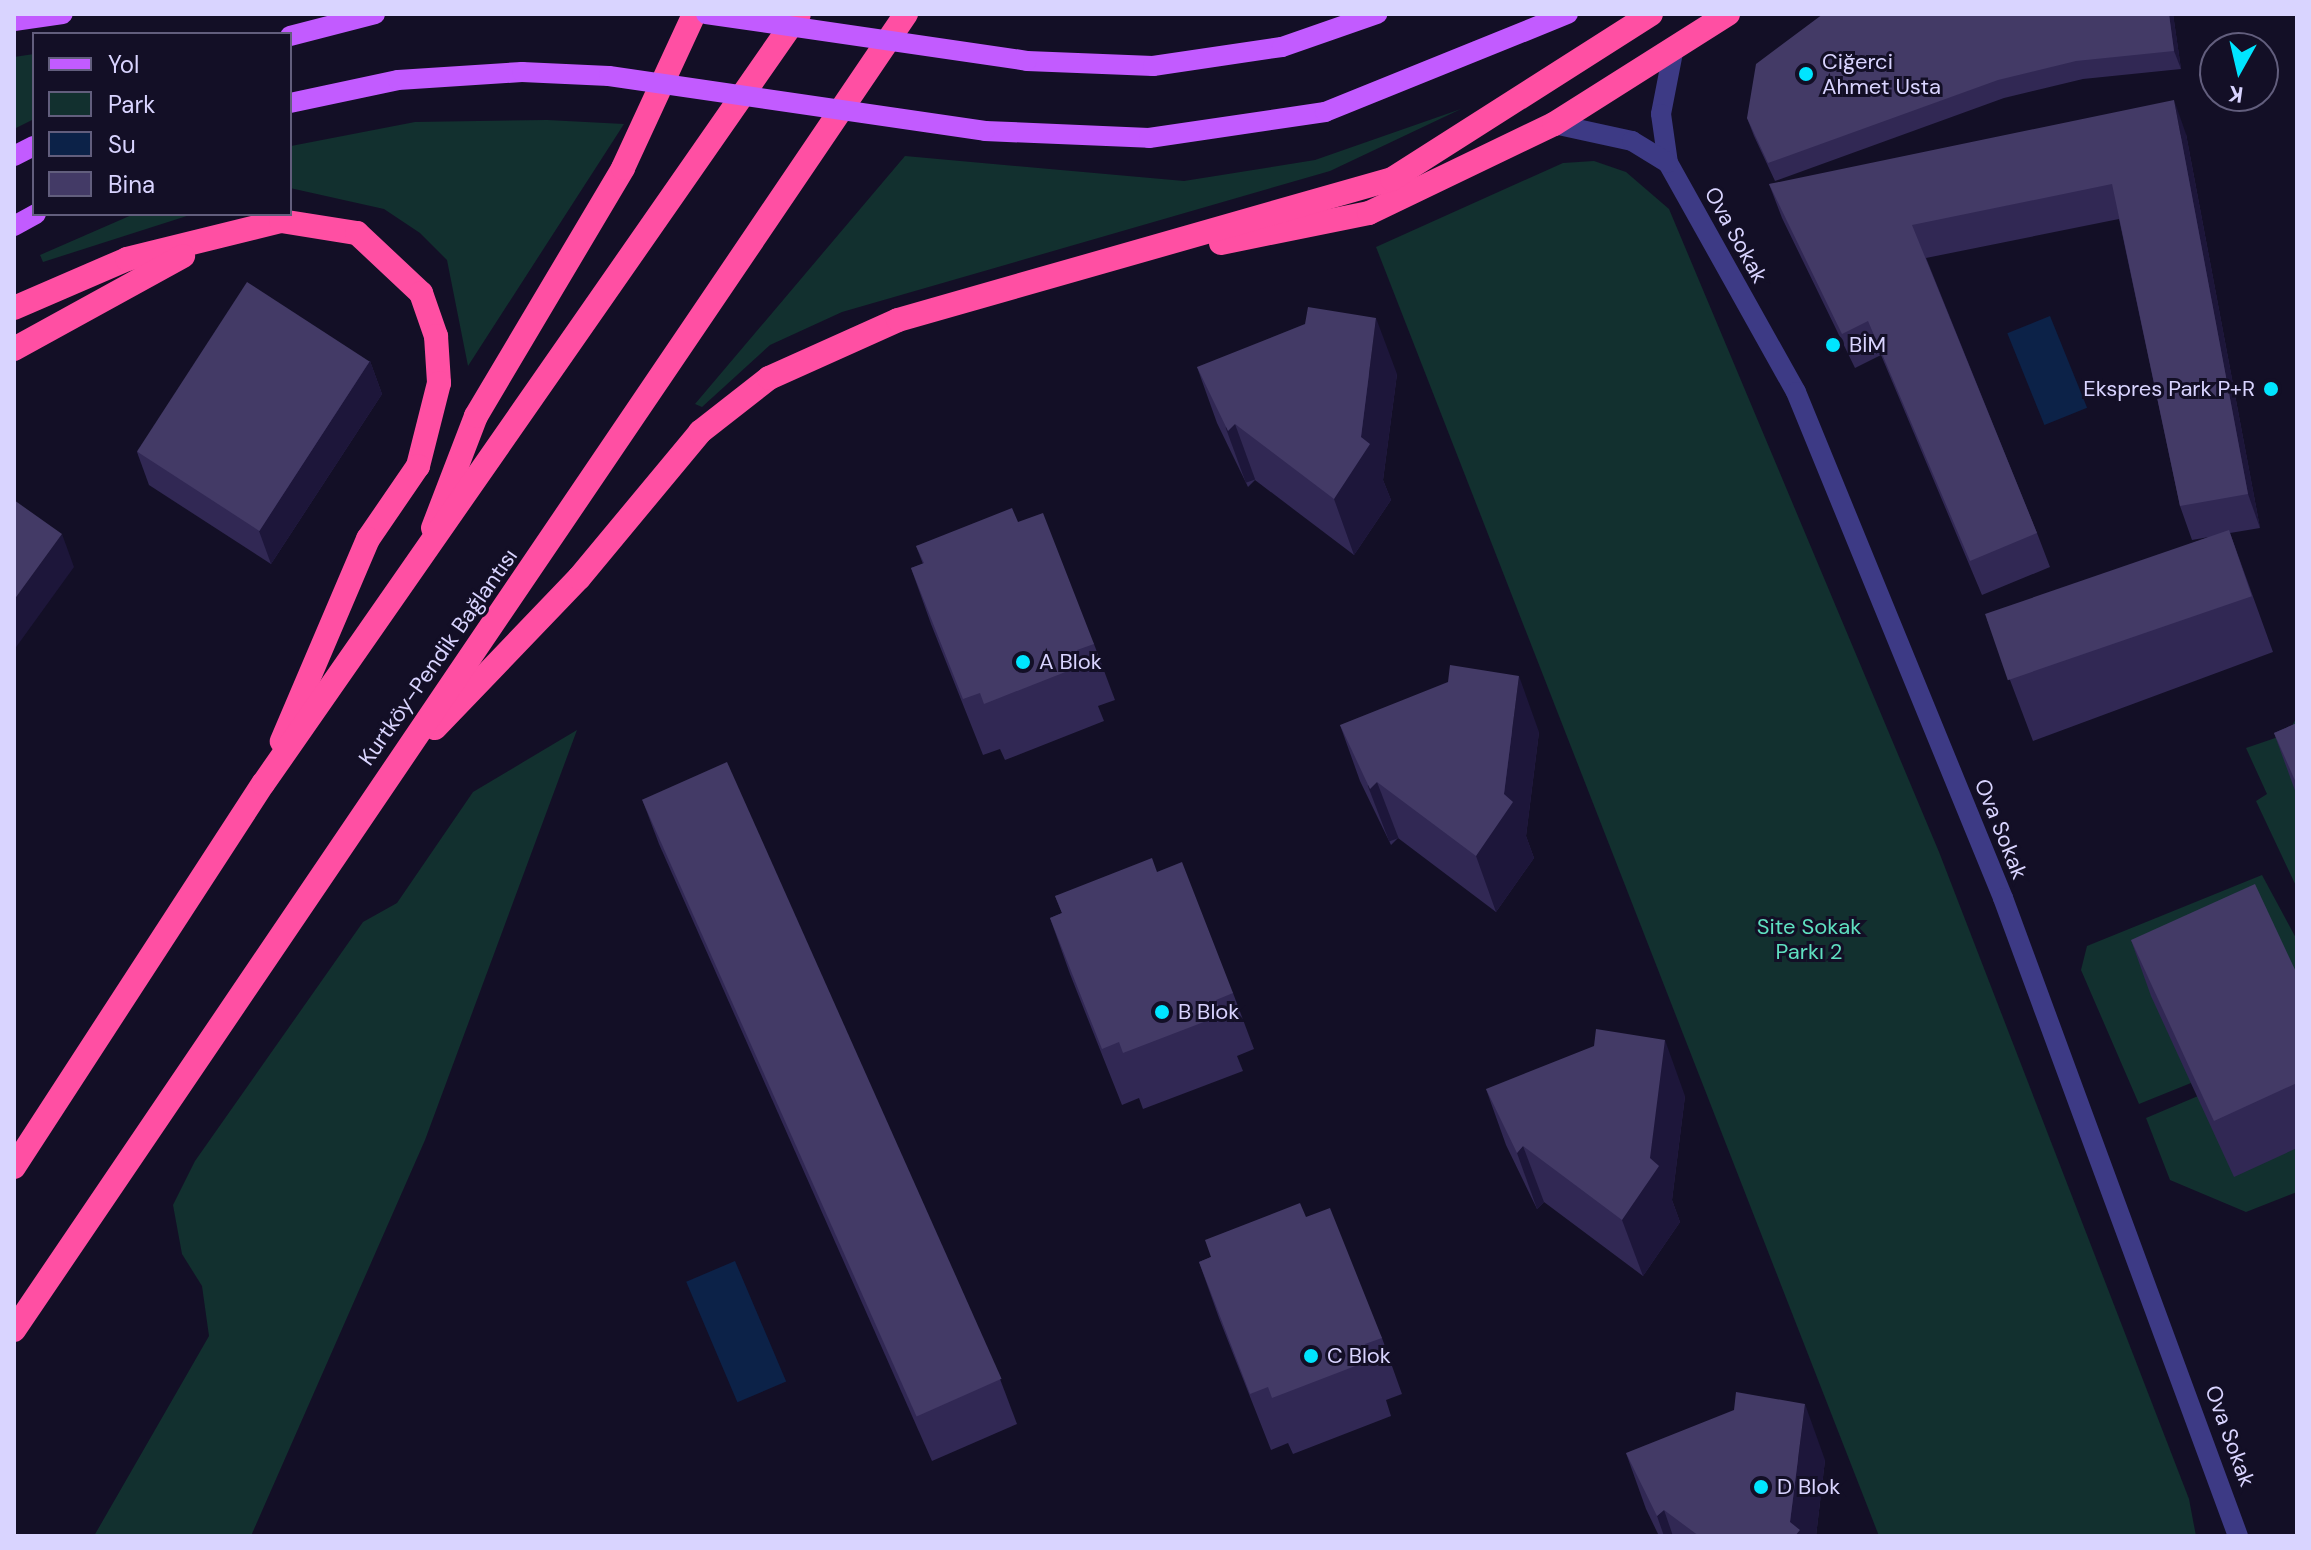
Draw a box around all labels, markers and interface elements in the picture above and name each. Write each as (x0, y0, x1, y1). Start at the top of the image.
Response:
legend (32, 32, 292, 216)
north arrow (2199, 32, 2279, 112)
place label: Ciğerci Ahmet Usta (1822, 48, 1941, 100)
text: Yol (108, 49, 139, 80)
marker: Ciğerci Ahmet Usta (1797, 65, 1815, 83)
text: K (2227, 79, 2245, 110)
text: Park (108, 89, 155, 120)
text: Su (108, 129, 136, 160)
text: Bina (108, 169, 155, 200)
street label: Ova Sokak (1699, 182, 1773, 288)
place label: BİM (1849, 332, 1886, 358)
marker: BİM (1824, 336, 1842, 354)
place label: Ekspres Park P+R (2083, 376, 2255, 402)
marker: Ekspres Park P+R (2262, 380, 2280, 398)
street label: Kurtköy-Pendik Bağlantısı (353, 544, 523, 770)
place label: A Blok (1039, 649, 1102, 675)
marker: A Blok (1014, 653, 1032, 671)
street label: Ova Sokak (1969, 775, 2033, 883)
park label: Site Sokak Parkı 2 (1757, 913, 1861, 964)
place label: B Blok (1178, 999, 1239, 1025)
marker: B Blok (1153, 1003, 1171, 1021)
place label: C Blok (1327, 1343, 1391, 1369)
marker: C Blok (1302, 1347, 1320, 1365)
street label: Ova Sokak (2200, 1382, 2260, 1490)
place label: D Blok (1777, 1474, 1840, 1500)
marker: D Blok (1752, 1478, 1770, 1496)

